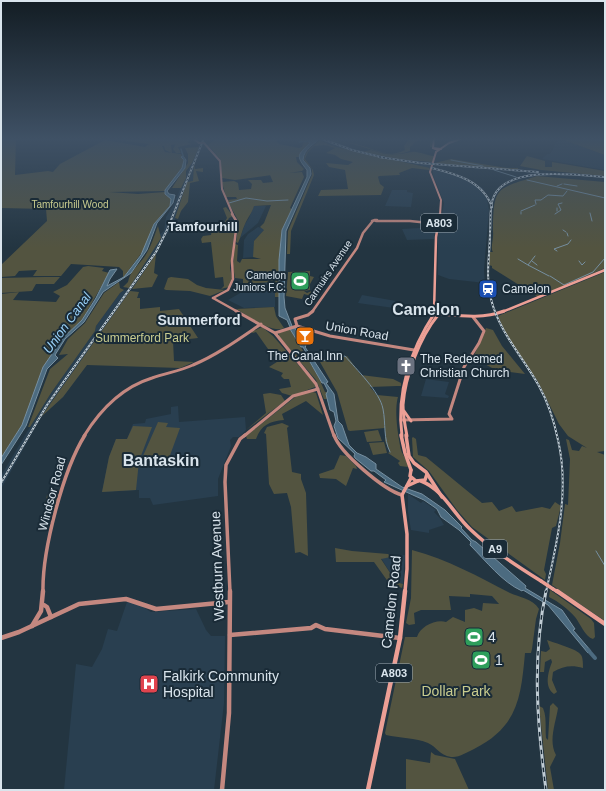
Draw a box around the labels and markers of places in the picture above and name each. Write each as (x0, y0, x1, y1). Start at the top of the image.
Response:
place label: Camelon Juniors F.C. (233, 270, 286, 293)
sports icon: Camelon Juniors F.C. (289, 270, 311, 292)
station icon: Camelon (477, 278, 499, 300)
place label: Camelon (502, 282, 550, 296)
bar icon: The Canal Inn (294, 325, 316, 347)
place label: The Canal Inn (267, 349, 343, 363)
place label: The Redeemed Christian Church (420, 352, 509, 380)
church icon: The Redeemed Christian Church (395, 355, 417, 377)
sports icon: 4 (463, 626, 485, 648)
place label: 4 (488, 629, 496, 645)
sports icon: 1 (470, 649, 492, 671)
place label: 1 (495, 652, 503, 668)
place label: Falkirk Community Hospital (163, 668, 279, 700)
hospital icon: Falkirk Community Hospital (138, 673, 160, 695)

